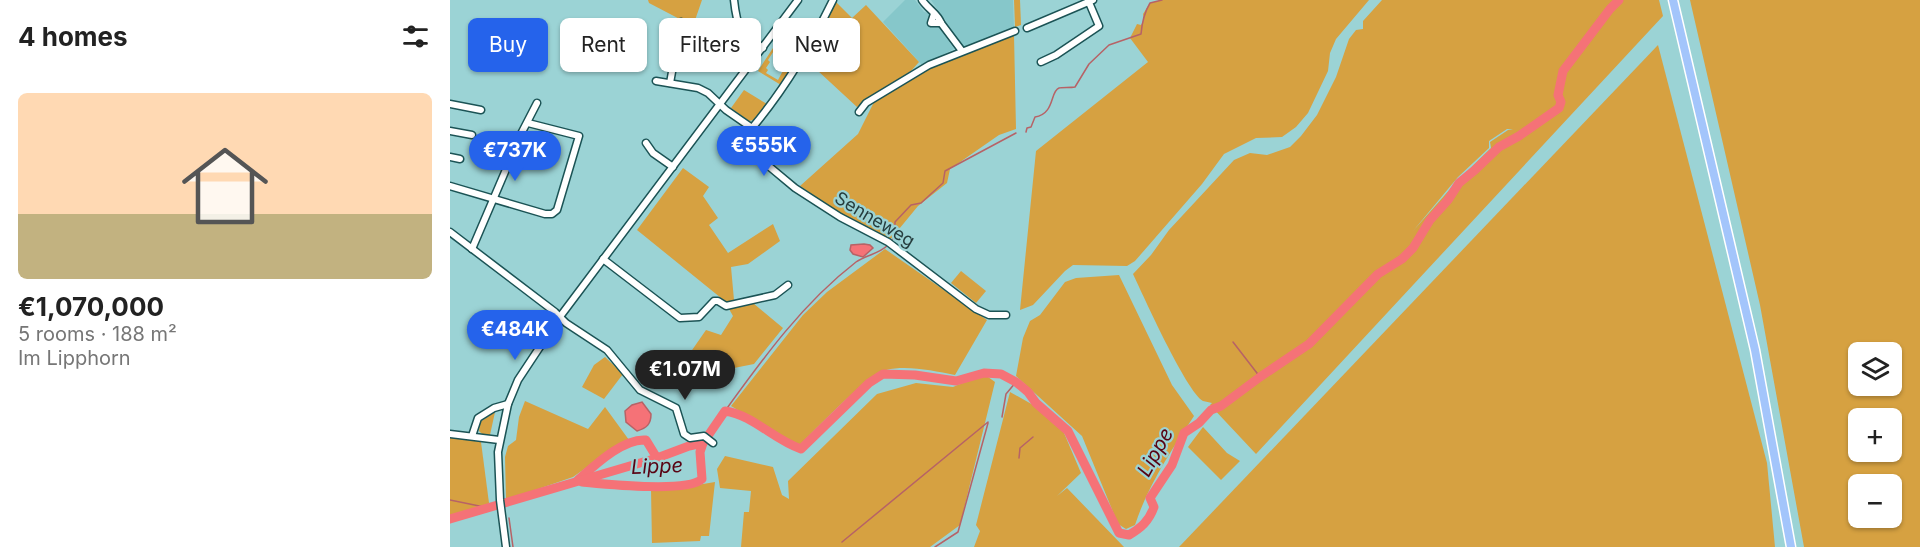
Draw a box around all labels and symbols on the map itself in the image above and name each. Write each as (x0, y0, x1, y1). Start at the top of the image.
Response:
pin: €555K (722, 126, 806, 177)
pin: €737K (473, 131, 557, 182)
street label: Senneweg (831, 187, 919, 251)
pin: €484K (473, 310, 557, 361)
pin: €1.07M (636, 350, 734, 401)
water label: Lippe (1132, 423, 1178, 481)
water label: Lippe (631, 453, 683, 479)

